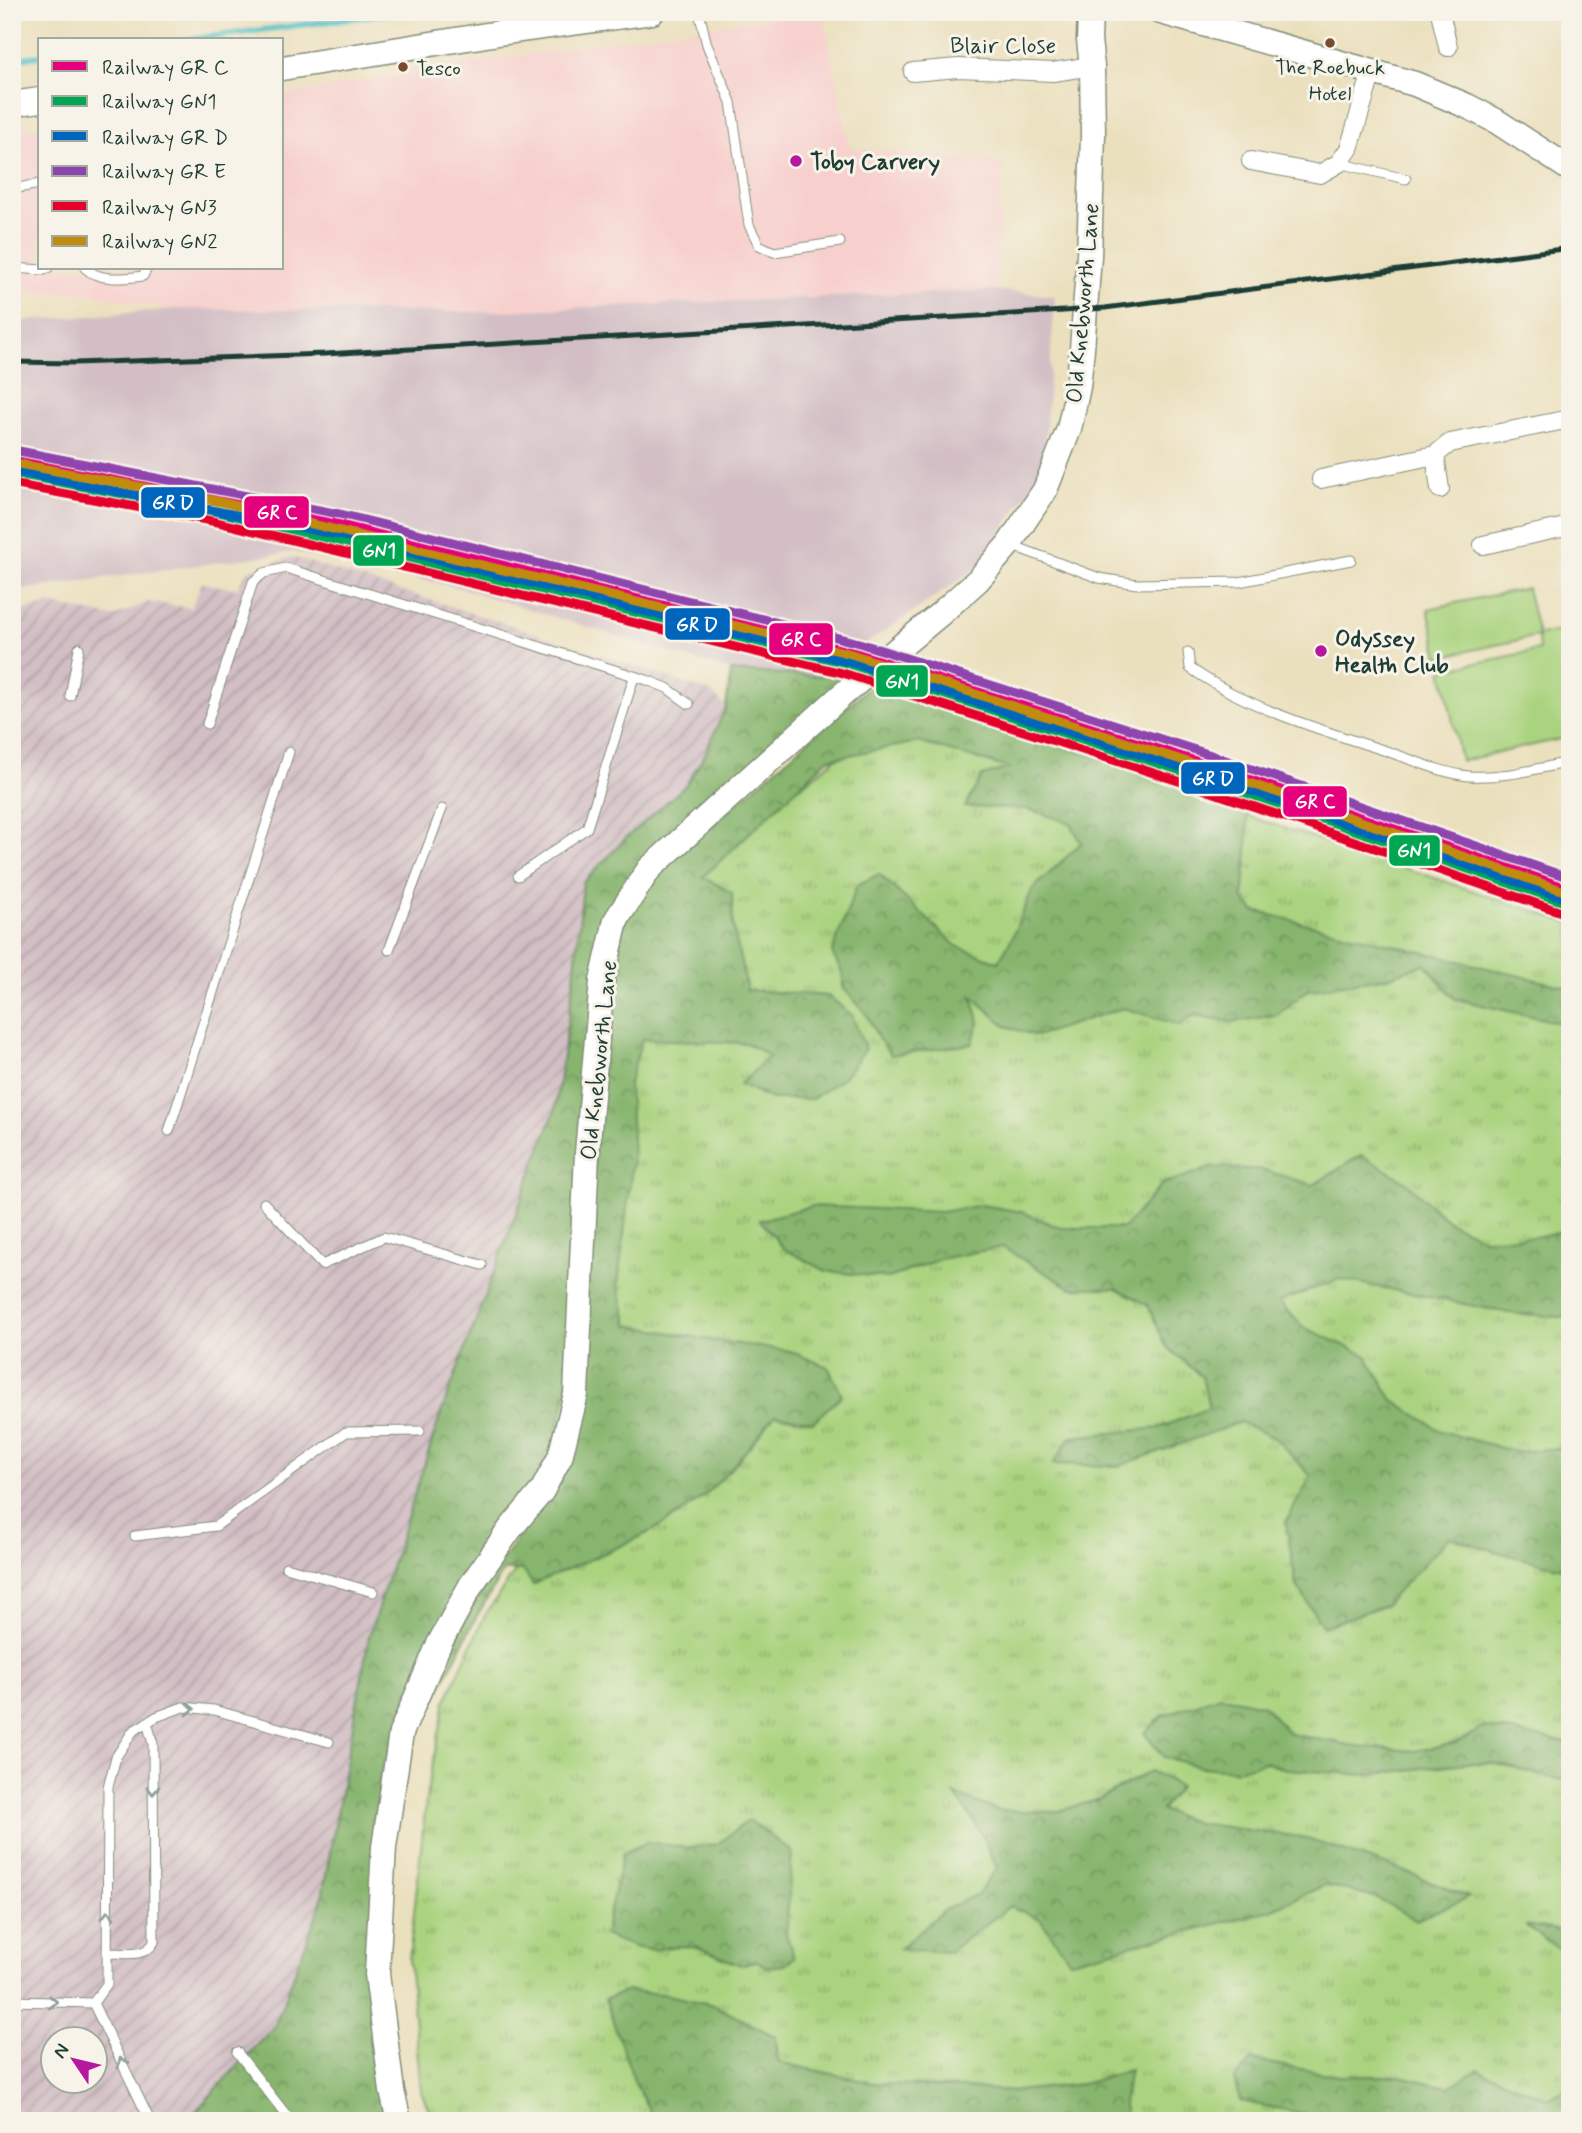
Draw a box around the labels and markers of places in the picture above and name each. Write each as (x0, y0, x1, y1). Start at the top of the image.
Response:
marker: The Roebuck Hotel (1323, 36, 1337, 50)
place label: The Roebuck Hotel (1275, 54, 1385, 108)
place label: Tesco (416, 55, 461, 83)
marker: Tesco (396, 60, 410, 74)
place label: Toby Carvery (810, 148, 940, 178)
marker: Toby Carvery (788, 153, 804, 169)
place label: Odyssey Health Club (1335, 625, 1449, 681)
marker: Odyssey Health Club (1313, 643, 1329, 659)

